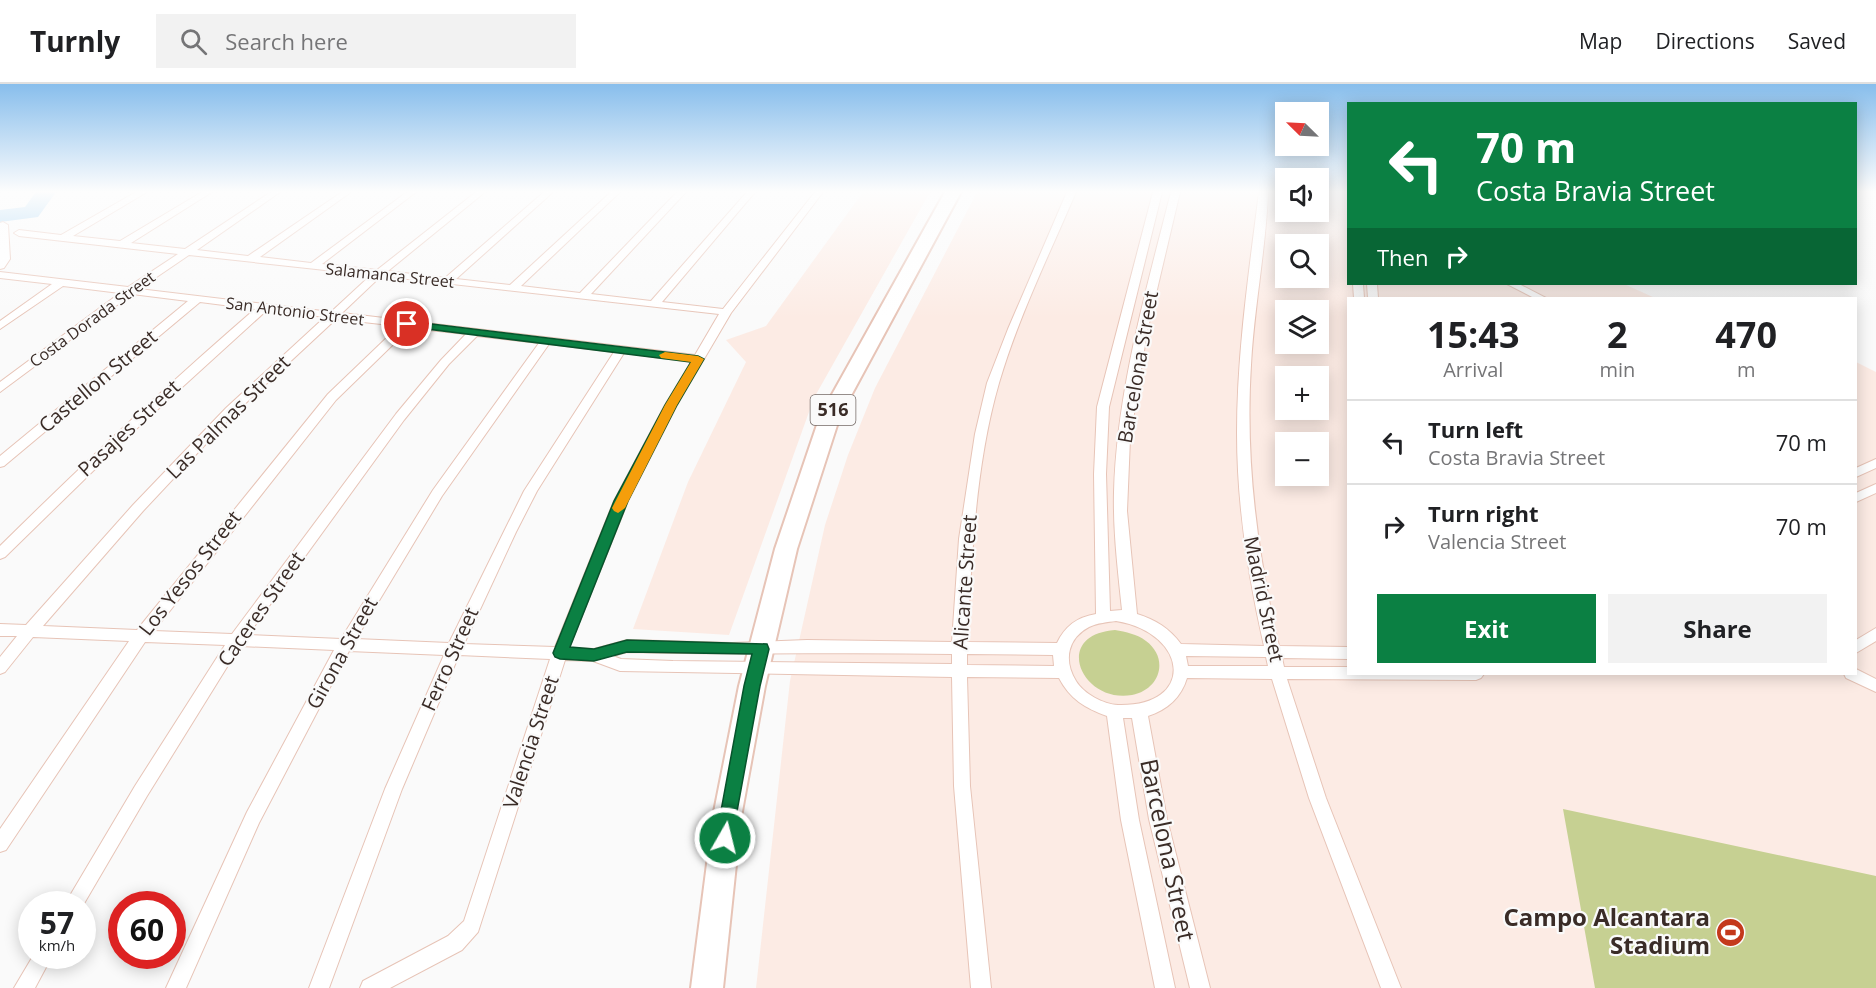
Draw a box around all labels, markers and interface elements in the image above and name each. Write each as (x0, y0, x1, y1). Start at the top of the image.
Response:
search box (156, 14, 576, 68)
text: Turnly (30, 22, 120, 60)
icon: search (177, 25, 210, 58)
text: Search here (225, 26, 348, 56)
text: Map (1579, 27, 1622, 55)
text: Directions (1655, 27, 1755, 55)
text: Saved (1788, 27, 1846, 55)
north arrow (1275, 102, 1329, 156)
map controls (1275, 102, 1329, 486)
text: 70 m (1476, 118, 1576, 175)
icon: left (1377, 126, 1455, 204)
button: sound (1275, 168, 1329, 222)
text: Costa Bravia Street (1476, 172, 1715, 209)
button: search (1275, 234, 1329, 288)
icon: right (1440, 240, 1473, 273)
text: Then (1377, 242, 1428, 272)
street label: Salamanca Street (324, 257, 456, 293)
street label: Costa Dorada Street (25, 266, 159, 372)
street label: Barcelona Street (1111, 288, 1164, 445)
street label: San Antonio Street (225, 292, 366, 330)
pin (381, 298, 432, 349)
button: layers (1275, 300, 1329, 354)
icon: arrive (390, 307, 423, 340)
text: 15:43 (1427, 310, 1520, 359)
text: 2 (1607, 310, 1628, 359)
text: 470 (1715, 310, 1777, 359)
street label: Castellon Street (33, 323, 163, 438)
street label: Las Palmas Street (160, 349, 295, 484)
text: Arrival (1443, 356, 1503, 383)
text: min (1599, 356, 1635, 383)
text: m (1737, 356, 1755, 383)
button: + (1275, 366, 1329, 420)
street label: Pasajes Street (72, 373, 186, 482)
road number: 516 (810, 395, 856, 425)
text: Turn left (1428, 414, 1523, 444)
icon: left (1377, 426, 1410, 459)
text: 70 m (1776, 427, 1827, 457)
button: − (1275, 432, 1329, 486)
text: Costa Bravia Street (1428, 444, 1605, 471)
text: Turn right (1428, 498, 1539, 528)
street label: Los Yesos Street (132, 505, 247, 641)
icon: right (1377, 510, 1410, 543)
text: 70 m (1776, 511, 1827, 541)
street label: Alicante Street (946, 514, 983, 650)
text: Valencia Street (1428, 528, 1566, 555)
street label: Madrid Street (1238, 534, 1291, 664)
street label: Caceres Street (211, 546, 310, 672)
street label: Girona Street (300, 592, 383, 714)
button: Exit (1377, 594, 1596, 663)
button: Share (1608, 594, 1827, 663)
street label: Ferro Street (415, 603, 484, 715)
street label: Valencia Street (496, 672, 565, 812)
street label: Barcelona Street (1133, 756, 1204, 944)
position arrow (693, 806, 757, 870)
speed limit sign: 60 (108, 891, 186, 969)
place label: Campo Alcantara Stadium (1504, 900, 1710, 961)
text: 57 (40, 902, 74, 943)
sports icon: Campo Alcantara Stadium (1715, 916, 1747, 948)
text: km/h (39, 935, 75, 955)

